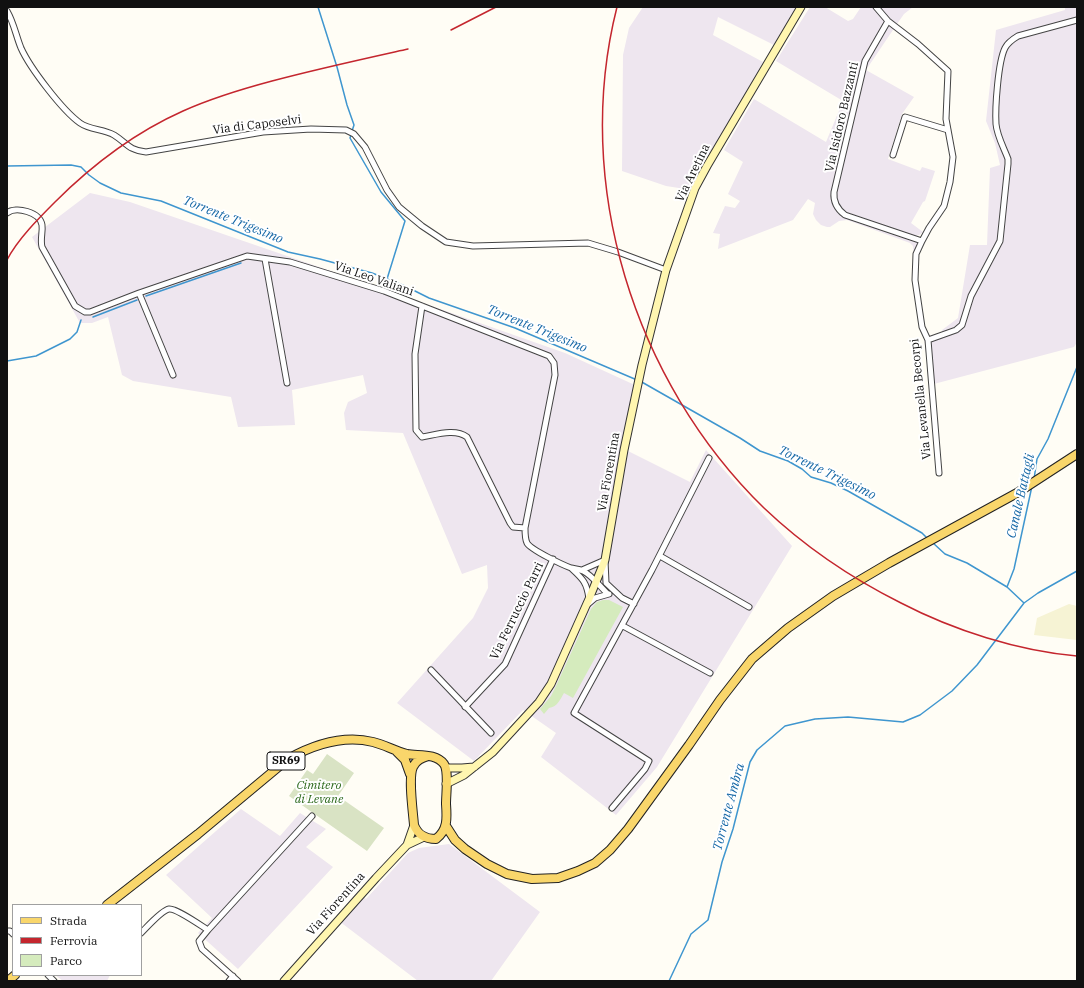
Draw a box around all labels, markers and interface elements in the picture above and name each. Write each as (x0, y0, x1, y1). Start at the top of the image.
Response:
street label: Via Isidoro Bazzanti (822, 61, 862, 173)
street label: Via di Caposelvi (212, 112, 302, 138)
street label: Via Aretina (673, 142, 713, 204)
water label: Torrente Trigesimo (181, 193, 285, 247)
street label: Via Leo Valiani (332, 259, 416, 299)
water label: Torrente Trigesimo (485, 302, 589, 356)
street label: Via Levanella Becorpi (907, 338, 935, 460)
street label: Via Fiorentina (595, 431, 623, 513)
water label: Torrente Trigesimo (776, 443, 878, 503)
water label: Canale Battagli (1004, 452, 1038, 540)
street label: Via Ferruccio Parri (487, 560, 547, 662)
road number: SR69 (267, 752, 305, 770)
water label: Torrente Ambra (710, 762, 748, 852)
park label: Cimitero di Levane (295, 779, 343, 807)
street label: Via Fiorentina (304, 869, 368, 939)
legend (12, 904, 142, 976)
text: Strada (50, 913, 87, 928)
text: Ferrovia (50, 933, 97, 948)
text: Parco (50, 953, 82, 968)

